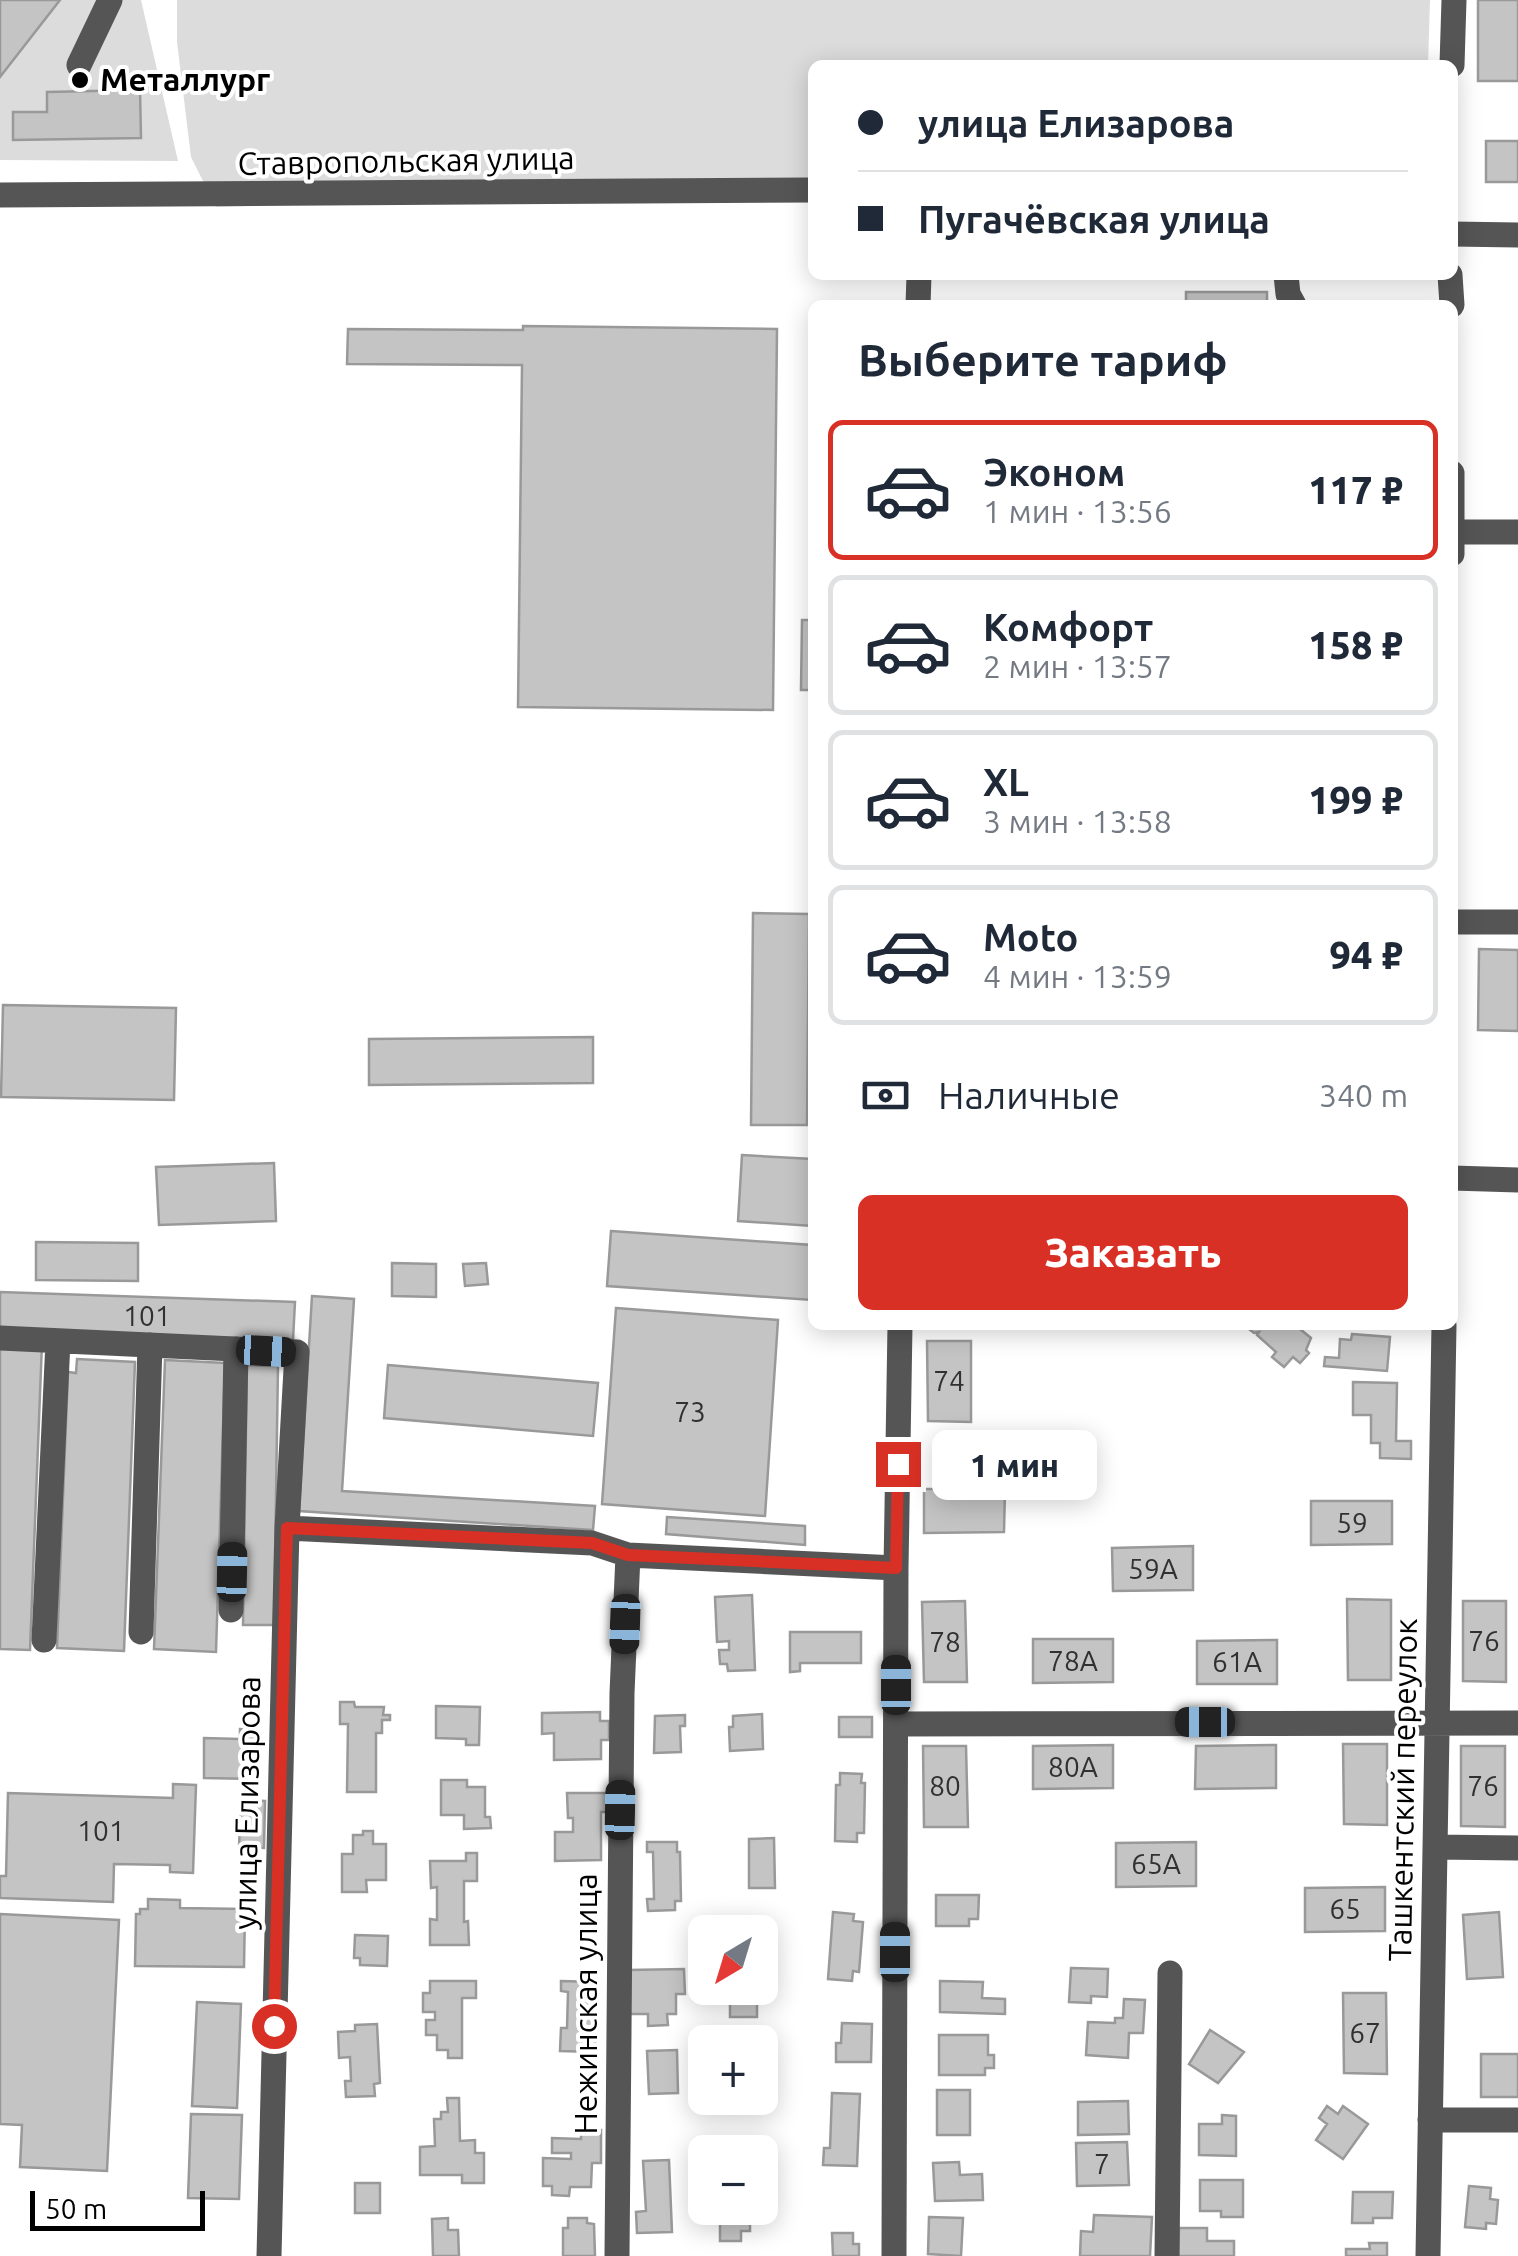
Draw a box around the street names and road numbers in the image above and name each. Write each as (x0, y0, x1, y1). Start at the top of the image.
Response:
street label: Ставропольская улица (237, 139, 575, 181)
street label: Ташкентский переулок (1381, 1618, 1423, 1962)
street label: улица Елизарова (226, 1676, 266, 1930)
street label: Нежинская улица (567, 1873, 603, 2135)

